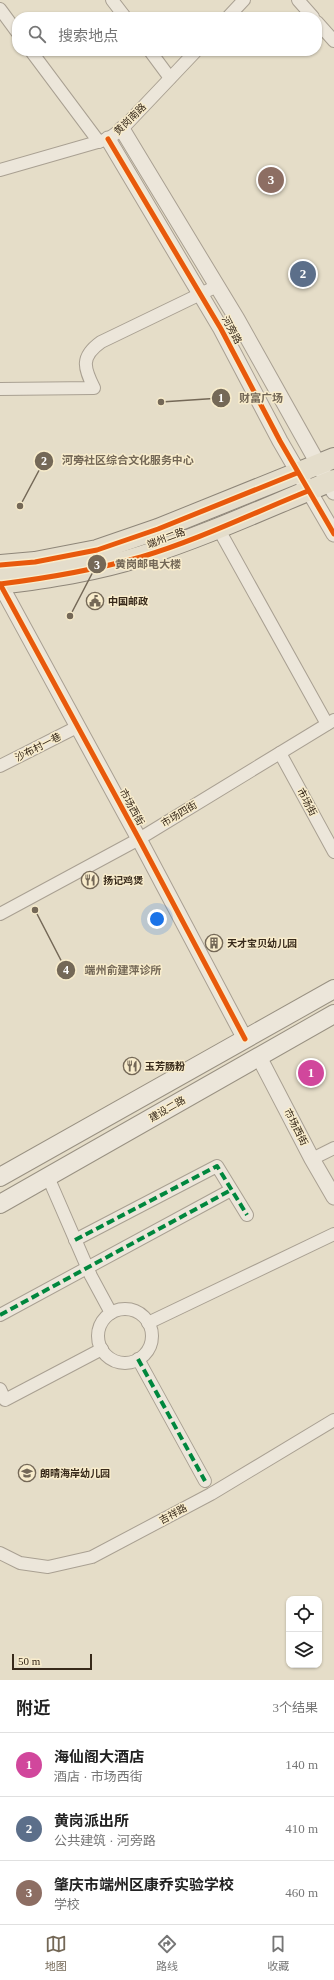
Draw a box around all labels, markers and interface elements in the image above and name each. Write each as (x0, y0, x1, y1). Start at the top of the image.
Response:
search box (12, 12, 322, 56)
icon: search (26, 23, 48, 45)
text: 搜索地点 (58, 28, 118, 44)
street label: 黄岗南路 (112, 101, 148, 137)
pin: 3 (258, 165, 284, 195)
pin: 2 (290, 259, 316, 289)
street label: 河旁路 (220, 314, 244, 346)
callout: 财富广场 (211, 386, 291, 409)
text: 1 (218, 391, 224, 405)
text: 财富广场 (239, 392, 283, 404)
callout: 河旁社区综合文化服务中心 (34, 449, 202, 472)
text: 2 (41, 454, 47, 468)
text: 河旁社区综合文化服务中心 (62, 454, 194, 466)
street label: 端州二路 (145, 526, 187, 550)
callout: 黄岗邮电大楼 (87, 553, 189, 576)
text: 3 (94, 558, 100, 572)
text: 黄岗邮电大楼 (115, 558, 181, 570)
public building icon: 中国邮政 (85, 591, 105, 611)
place label: 中国邮政 (108, 596, 148, 607)
street label: 沙布村一巷 (13, 731, 63, 763)
street label: 市场街 (295, 786, 319, 818)
street label: 市场西街 (117, 787, 147, 827)
street label: 市场四街 (159, 799, 199, 829)
restaurant icon: 扬记鸡煲 (80, 870, 100, 890)
place label: 扬记鸡煲 (103, 875, 143, 886)
your location (147, 909, 167, 929)
building icon: 天才宝贝幼儿园 (204, 933, 224, 953)
place label: 天才宝贝幼儿园 (227, 937, 297, 949)
callout: 端州俞建萍诊所 (56, 958, 169, 981)
text: 4 (63, 963, 69, 977)
text: 端州俞建萍诊所 (85, 964, 162, 976)
restaurant icon: 玉芳肠粉 (122, 1056, 142, 1076)
pin: 1 (298, 1058, 324, 1088)
place label: 玉芳肠粉 (145, 1061, 185, 1072)
street label: 建设二路 (147, 1094, 187, 1124)
street label: 市场西街 (282, 1107, 310, 1147)
school or university icon: 朗晴海岸幼儿园 (17, 1463, 37, 1483)
place label: 朗晴海岸幼儿园 (40, 1467, 110, 1479)
street label: 吉祥路 (157, 1502, 189, 1526)
map controls (286, 1596, 322, 1668)
button: locate (286, 1596, 322, 1632)
button: layers (286, 1632, 322, 1668)
scale bar (12, 1652, 92, 1671)
text: 50 m (18, 1655, 40, 1667)
text: 附近 (16, 1699, 50, 1718)
text: 3个结果 (272, 1700, 318, 1715)
text: 海仙阁大酒店 (54, 1749, 144, 1765)
text: 1 (26, 1757, 32, 1772)
text: 140 m (285, 1757, 318, 1772)
text: 酒店 · 市场西街 (54, 1769, 143, 1784)
text: 黄岗派出所 (54, 1813, 129, 1829)
text: 2 (26, 1821, 32, 1836)
text: 410 m (285, 1821, 318, 1836)
text: 公共建筑 · 河旁路 (54, 1833, 156, 1848)
text: 肇庆市端州区康乔实验学校 (54, 1877, 234, 1893)
text: 3 (26, 1885, 32, 1900)
text: 460 m (285, 1885, 318, 1900)
text: 学校 (54, 1897, 80, 1912)
tab: 地图 (45, 1933, 67, 1973)
tab: 路线 (156, 1933, 178, 1973)
tab: 收藏 (267, 1933, 289, 1973)

